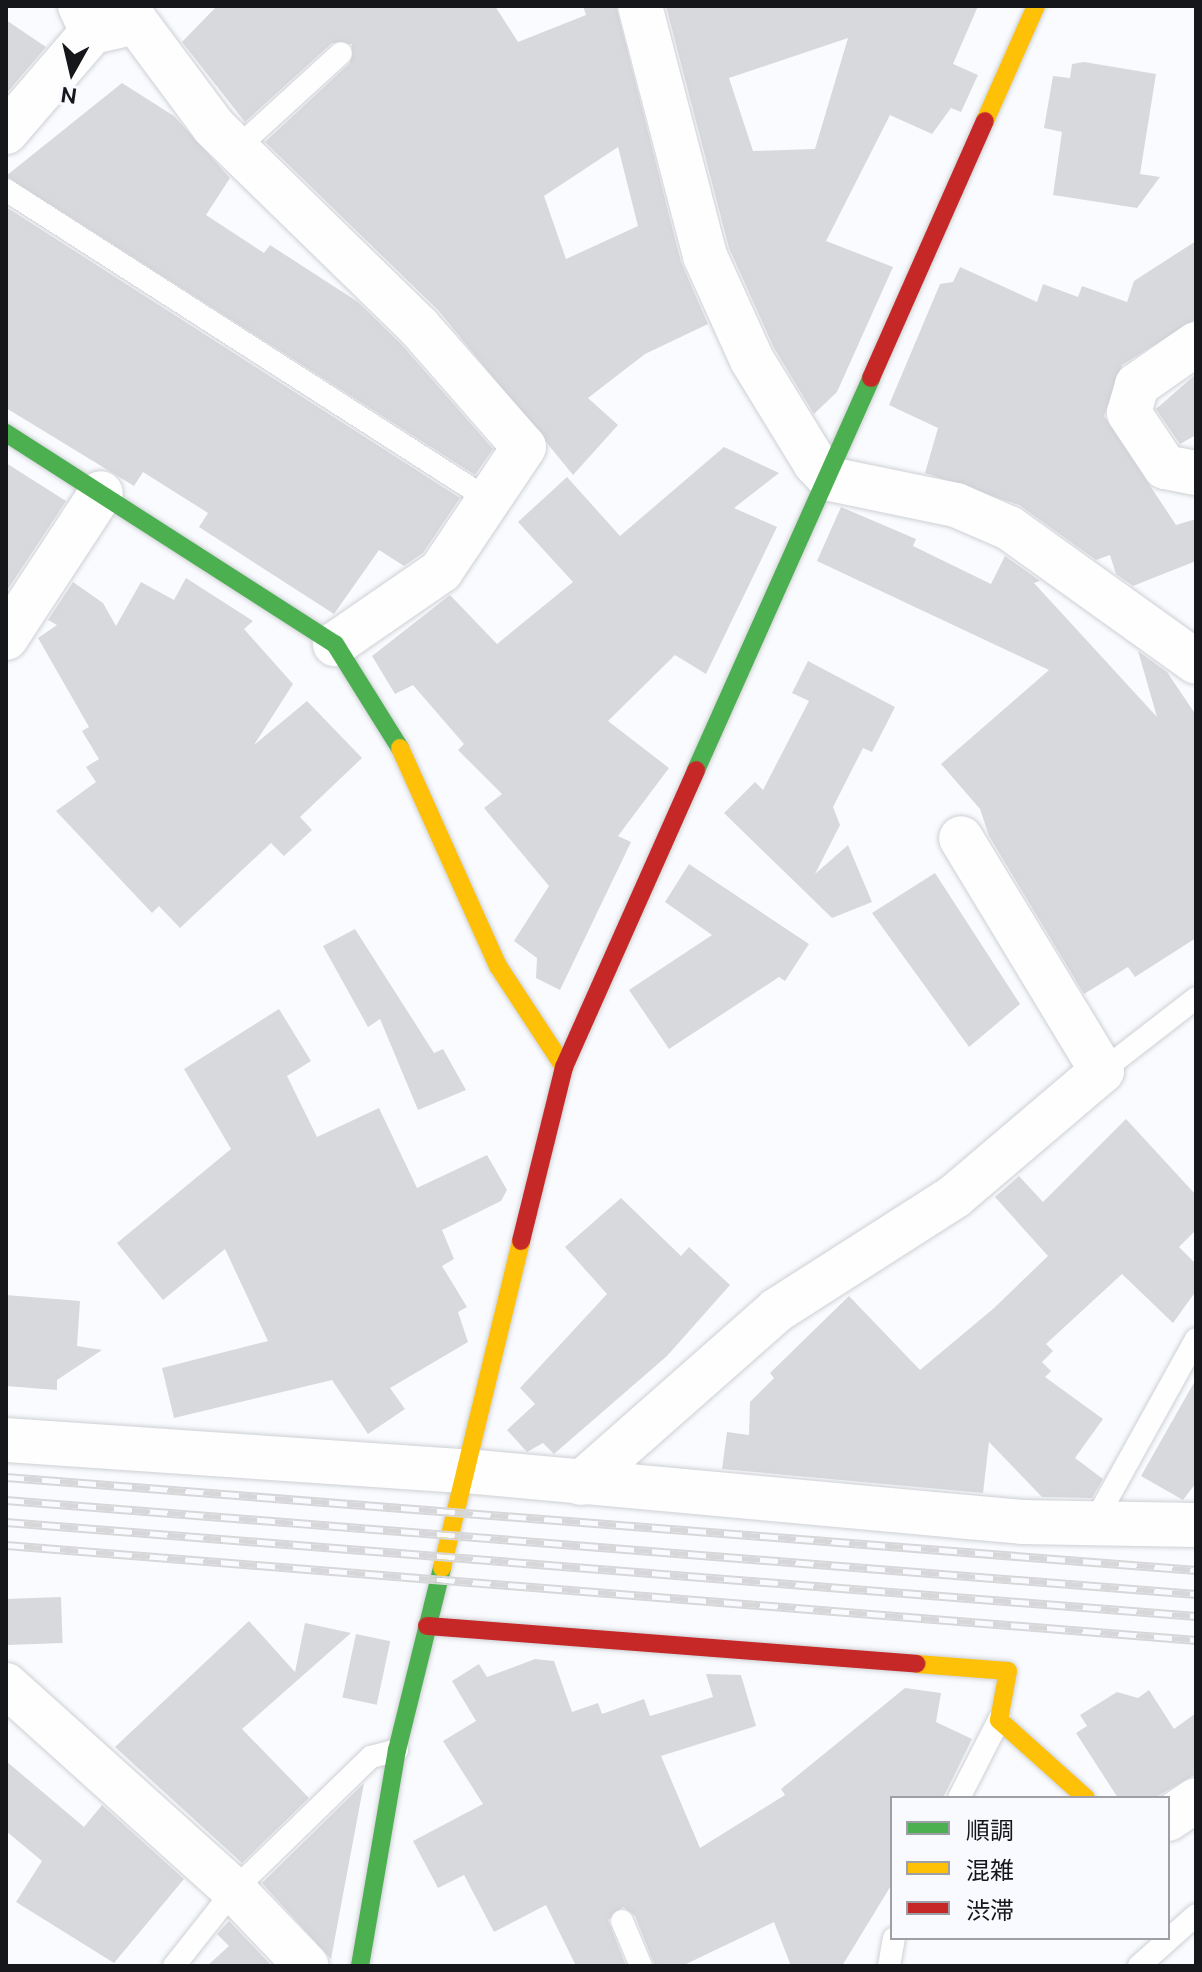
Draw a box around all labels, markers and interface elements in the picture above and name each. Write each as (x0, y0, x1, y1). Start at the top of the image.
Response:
north arrow (32, 32, 112, 112)
text: N (59, 83, 78, 110)
legend (890, 1796, 1170, 1940)
text: 順調 (966, 1817, 1014, 1844)
text: 混雑 (966, 1857, 1014, 1884)
text: 渋滞 (966, 1897, 1014, 1924)

